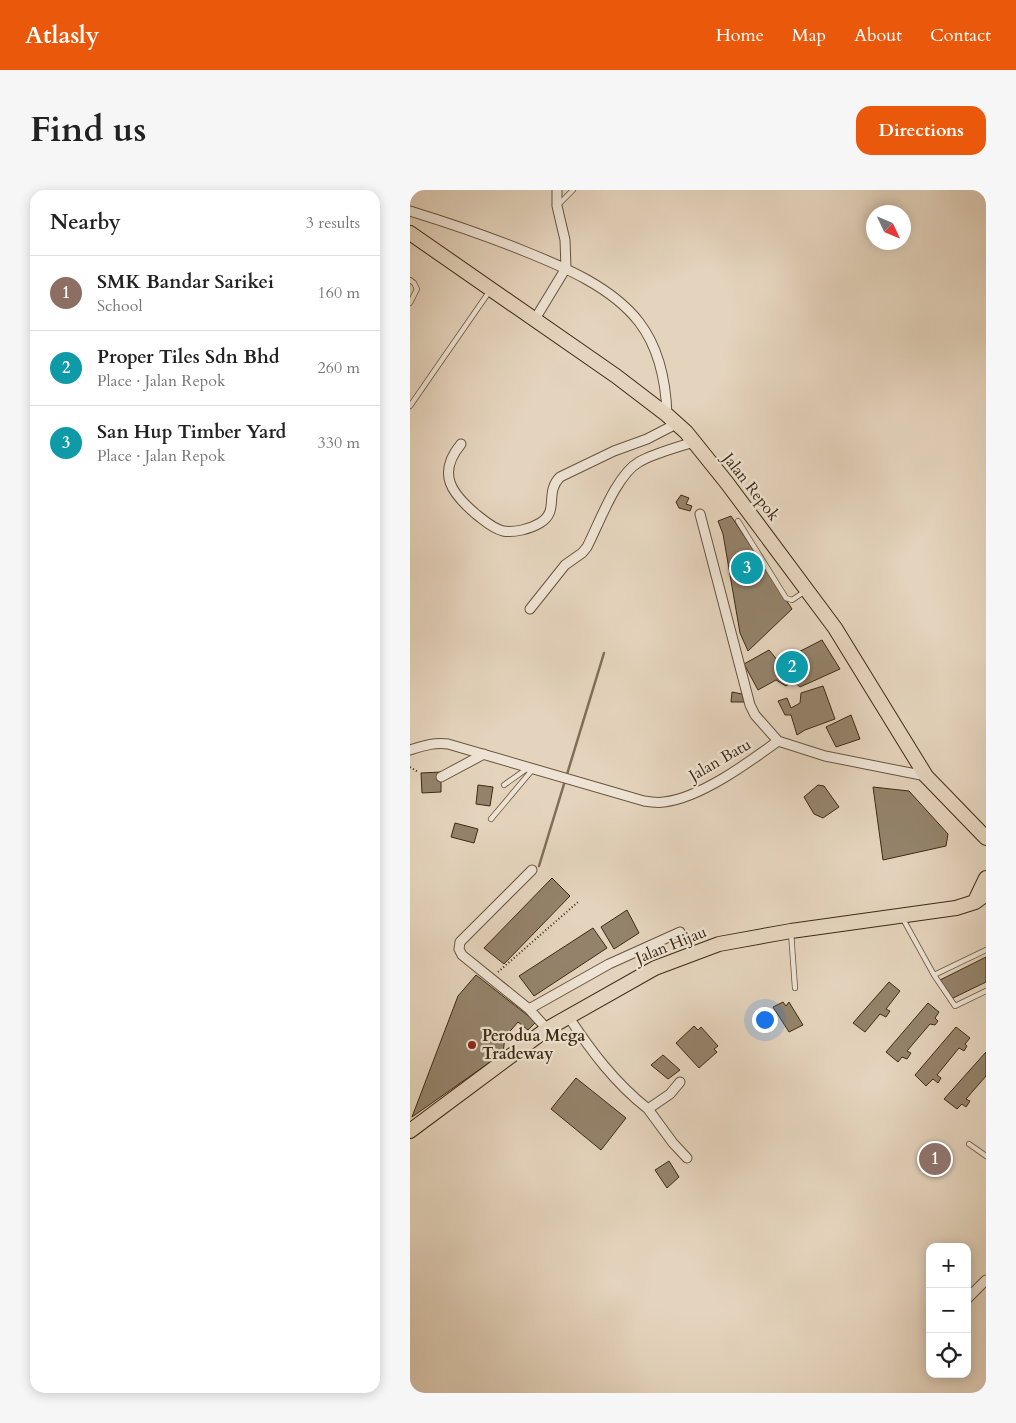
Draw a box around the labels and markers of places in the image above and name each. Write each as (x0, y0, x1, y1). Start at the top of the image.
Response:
pin: 3 (731, 549, 763, 587)
pin: 2 (776, 648, 808, 686)
place label: Perodua Mega Tradeway (482, 1025, 585, 1065)
marker: Perodua Mega Tradeway (466, 1039, 478, 1051)
pin: 1 (919, 1140, 951, 1178)

